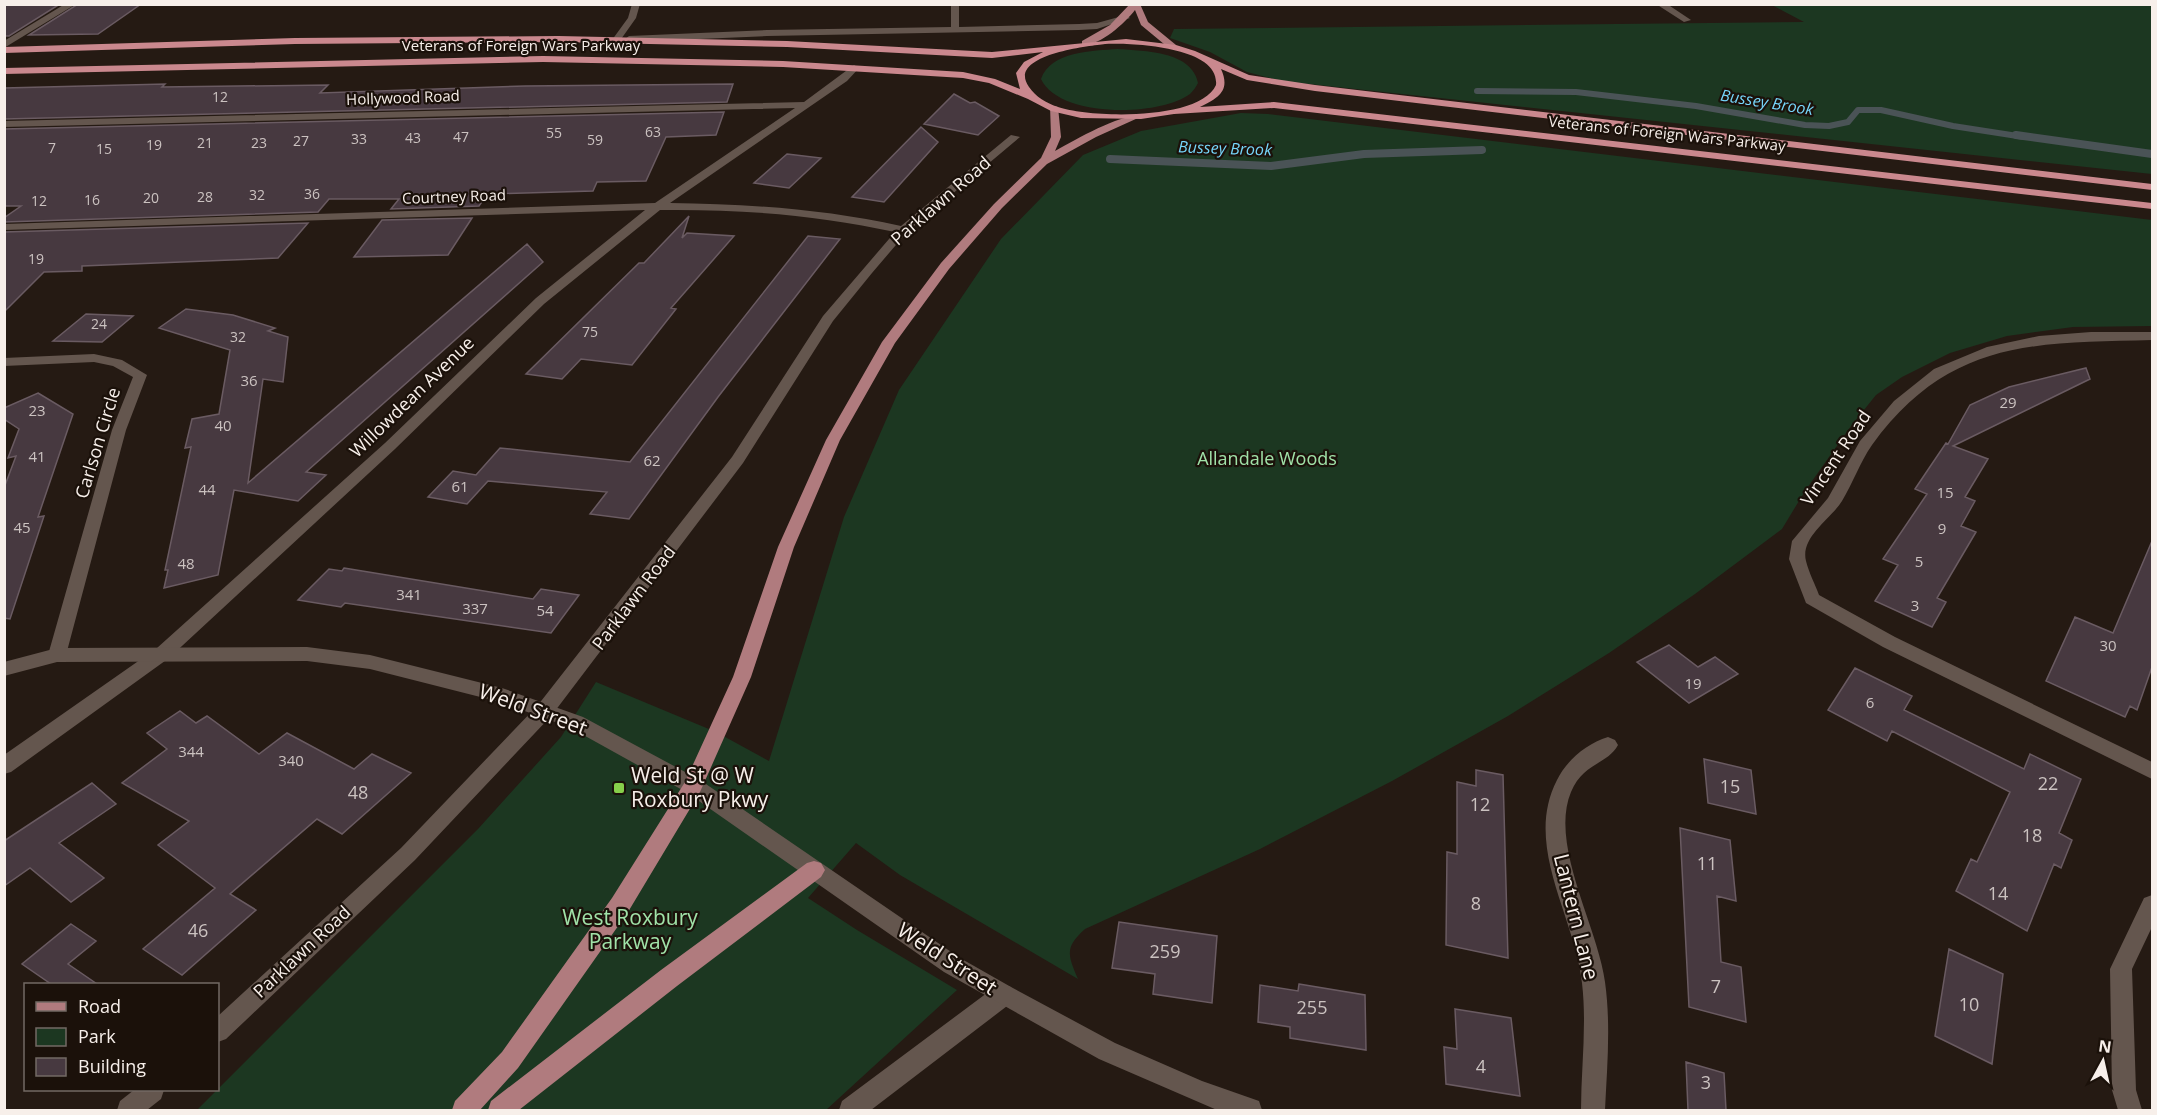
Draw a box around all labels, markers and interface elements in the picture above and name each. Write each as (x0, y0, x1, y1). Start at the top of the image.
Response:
street label: Veterans of Foreign Wars Parkway (402, 35, 641, 55)
water label: Bussey Brook (1719, 84, 1816, 120)
street label: Hollywood Road (346, 85, 460, 109)
house number: 12 (212, 87, 228, 106)
street label: Veterans of Foreign Wars Parkway (1548, 111, 1787, 155)
house number: 63 (645, 122, 661, 141)
house number: 55 (546, 123, 562, 142)
house number: 47 (453, 127, 469, 146)
house number: 43 (405, 128, 421, 147)
house number: 33 (351, 129, 367, 148)
house number: 59 (587, 130, 603, 149)
house number: 27 (293, 131, 309, 150)
house number: 21 (197, 133, 213, 152)
house number: 23 (251, 133, 267, 152)
house number: 19 (146, 135, 162, 154)
water label: Bussey Brook (1178, 135, 1273, 161)
house number: 7 (48, 138, 56, 157)
house number: 15 (96, 139, 112, 158)
street label: Parklawn Road (885, 150, 995, 250)
house number: 36 (304, 184, 320, 203)
street label: Courtney Road (402, 184, 506, 208)
house number: 32 (249, 185, 265, 204)
house number: 28 (197, 187, 213, 206)
house number: 20 (143, 188, 159, 207)
house number: 16 (84, 190, 100, 209)
house number: 12 (31, 191, 47, 210)
house number: 19 (28, 249, 44, 268)
house number: 24 (91, 314, 107, 333)
house number: 75 (582, 322, 598, 341)
house number: 32 (230, 327, 246, 346)
street label: Willowdean Avenue (344, 331, 479, 462)
house number: 36 (240, 370, 258, 390)
street label: Carlson Circle (69, 384, 125, 501)
house number: 29 (1999, 392, 2017, 412)
house number: 23 (28, 400, 46, 420)
street label: Vincent Road (1794, 405, 1876, 510)
house number: 40 (214, 415, 232, 435)
house number: 41 (28, 446, 46, 466)
park label: Allandale Woods (1197, 446, 1337, 470)
house number: 62 (643, 450, 661, 470)
house number: 61 (451, 476, 469, 496)
house number: 44 (198, 479, 216, 499)
house number: 15 (1936, 482, 1954, 502)
house number: 45 (13, 517, 31, 537)
house number: 9 (1938, 518, 1946, 538)
street label: Parklawn Road (586, 540, 680, 654)
house number: 5 (1915, 551, 1923, 571)
house number: 48 (177, 553, 195, 573)
house number: 341 (396, 584, 422, 604)
house number: 3 (1911, 595, 1919, 615)
house number: 337 (462, 598, 488, 618)
house number: 54 (536, 600, 554, 620)
house number: 30 (2099, 635, 2117, 655)
house number: 19 (1684, 673, 1702, 693)
street label: Weld Street (475, 677, 591, 742)
house number: 6 (1866, 692, 1874, 712)
house number: 344 (178, 741, 204, 761)
house number: 340 (278, 750, 304, 770)
place label: Weld St @ W Roxbury Pkwy (631, 761, 769, 813)
house number: 22 (2038, 771, 2058, 795)
house number: 15 (1720, 774, 1740, 798)
house number: 48 (348, 780, 368, 804)
marker: Weld St @ W Roxbury Pkwy (612, 781, 626, 795)
house number: 12 (1470, 792, 1490, 816)
house number: 18 (2022, 823, 2042, 847)
street label: Lantern Lane (1548, 851, 1606, 983)
house number: 11 (1697, 851, 1717, 875)
house number: 14 (1988, 881, 2008, 905)
house number: 8 (1471, 891, 1481, 915)
street label: Parklawn Road (247, 900, 355, 1003)
park label: West Roxbury Parkway (562, 903, 698, 955)
street label: Weld Street (892, 916, 1003, 1001)
house number: 46 (188, 918, 208, 942)
house number: 259 (1150, 939, 1180, 963)
house number: 7 (1711, 974, 1721, 998)
legend (24, 983, 219, 1091)
house number: 10 (1959, 992, 1979, 1016)
text: Road (78, 994, 121, 1018)
house number: 255 (1297, 995, 1327, 1019)
text: Park (78, 1024, 116, 1048)
north arrow (2073, 1031, 2133, 1091)
text: N (2097, 1034, 2113, 1058)
text: Building (78, 1054, 146, 1078)
house number: 4 (1476, 1054, 1486, 1078)
house number: 3 (1701, 1070, 1711, 1094)

